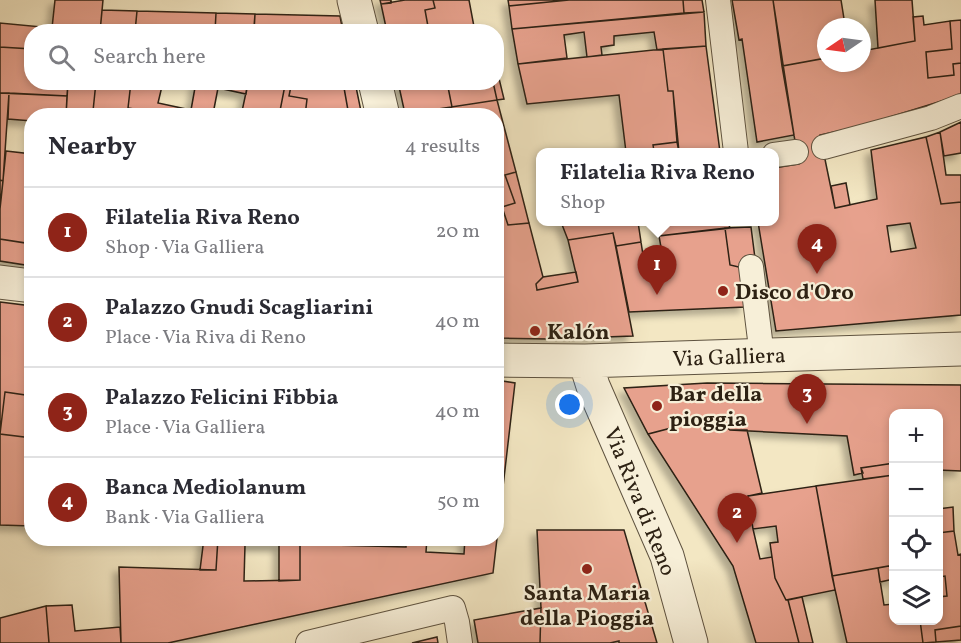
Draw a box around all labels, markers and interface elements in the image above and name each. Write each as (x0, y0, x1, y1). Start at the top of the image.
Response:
north arrow (817, 18, 871, 72)
search box (24, 24, 504, 90)
icon: search (45, 41, 78, 74)
text: Search here (93, 42, 206, 73)
text: Nearby (48, 129, 137, 165)
text: 4 results (405, 133, 480, 161)
popup (536, 148, 779, 226)
text: Filatelia Riva Reno (560, 158, 755, 189)
text: Shop (560, 189, 605, 217)
text: Filatelia Riva Reno (105, 203, 300, 234)
text: 1 (63, 218, 72, 246)
text: 20 m (436, 218, 480, 246)
pin: 4 (798, 224, 836, 274)
text: Shop · Via Galliera (105, 234, 264, 262)
pin: 1 (638, 246, 676, 295)
place label: Disco d'Oro (735, 278, 854, 309)
marker: Disco d'Oro (716, 284, 730, 298)
text: Palazzo Gnudi Scagliarini (105, 293, 373, 324)
text: 2 (62, 308, 73, 336)
text: 40 m (435, 308, 480, 336)
place label: Kalón (547, 318, 609, 349)
text: Place · Via Riva di Reno (105, 324, 306, 352)
marker: Kalón (528, 324, 542, 338)
street label: Via Galliera (672, 341, 786, 376)
pin: 3 (788, 374, 826, 424)
place label: Bar della pioggia (669, 380, 762, 436)
text: Palazzo Felicini Fibbia (105, 383, 339, 414)
your location (555, 390, 584, 419)
text: 3 (62, 398, 73, 426)
text: 40 m (435, 398, 480, 426)
marker: Bar della pioggia (650, 399, 664, 413)
map controls (889, 409, 943, 625)
button: + (889, 409, 943, 463)
text: Place · Via Galliera (105, 414, 265, 442)
street label: Via Riva di Reno (595, 423, 683, 581)
button: − (889, 463, 943, 517)
text: Banca Mediolanum (105, 473, 306, 504)
text: 4 (61, 488, 74, 516)
text: 50 m (437, 488, 480, 516)
pin: 2 (718, 494, 756, 543)
text: Bank · Via Galliera (105, 504, 265, 532)
button: locate (889, 517, 943, 571)
marker: Santa Maria della Pioggia (580, 562, 594, 576)
button: layers (889, 571, 943, 625)
place label: Santa Maria della Pioggia (520, 579, 654, 635)

